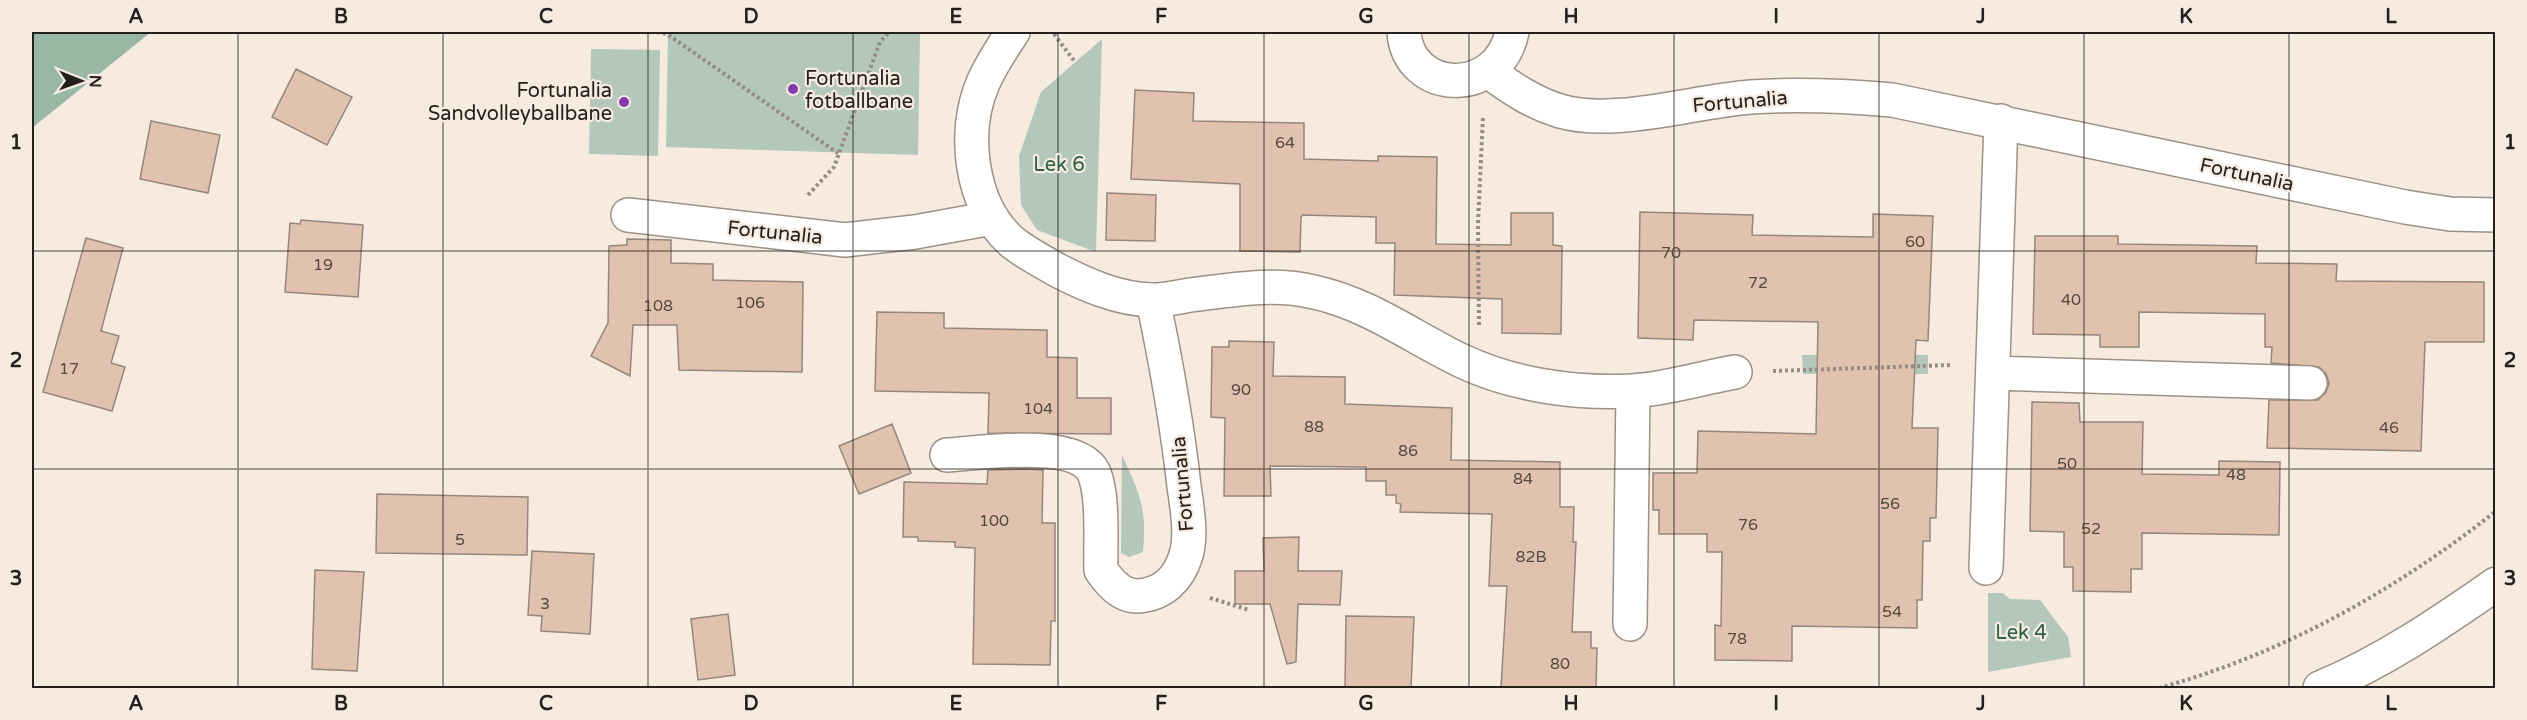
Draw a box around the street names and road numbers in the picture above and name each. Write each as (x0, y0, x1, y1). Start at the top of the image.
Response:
street label: Fortunalia (1691, 86, 1789, 118)
street label: Fortunalia (2198, 153, 2296, 197)
street label: Fortunalia (726, 216, 824, 250)
street label: Fortunalia (1167, 435, 1199, 533)

